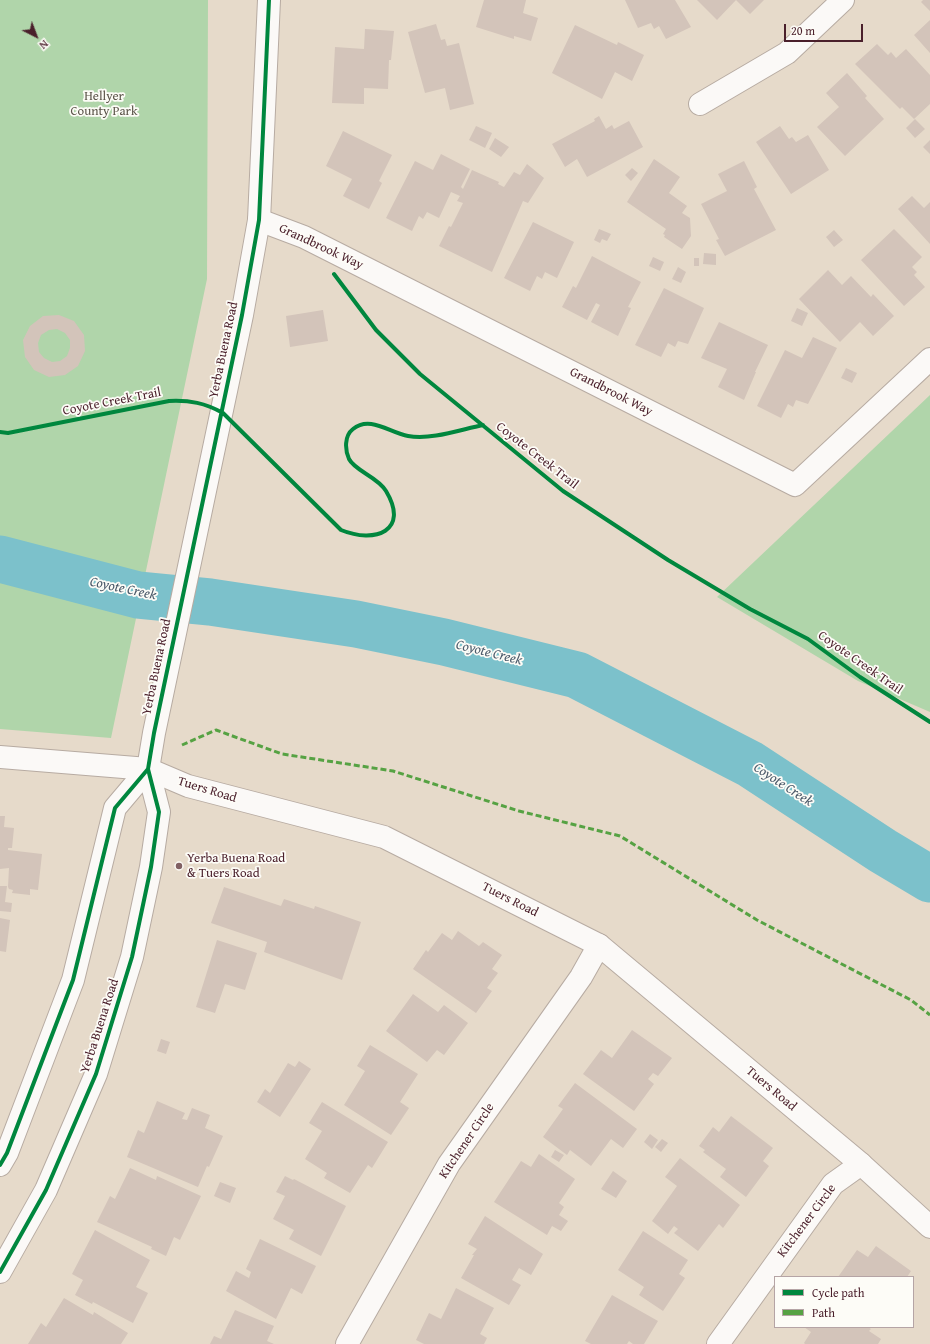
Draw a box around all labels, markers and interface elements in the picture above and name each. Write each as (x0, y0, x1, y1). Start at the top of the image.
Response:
north arrow (16, 16, 56, 56)
scale bar (786, 16, 865, 42)
text: 20 m (791, 22, 815, 39)
text: N (36, 37, 52, 53)
park label: Hellyer County Park (70, 89, 138, 120)
street label: Grandbrook Way (276, 221, 366, 273)
street label: Yerba Buena Road (206, 300, 242, 400)
street label: Grandbrook Way (567, 364, 655, 420)
street label: Coyote Creek Trail (61, 385, 163, 419)
street label: Coyote Creek Trail (493, 419, 581, 493)
water label: Coyote Creek (88, 574, 158, 604)
street label: Yerba Buena Road (139, 617, 175, 717)
street label: Coyote Creek Trail (815, 628, 905, 698)
water label: Coyote Creek (454, 637, 524, 669)
water label: Coyote Creek (750, 760, 816, 810)
street label: Tuers Road (176, 774, 238, 806)
place label: Yerba Buena Road & Tuers Road (187, 851, 285, 882)
marker: Yerba Buena Road & Tuers Road (174, 861, 184, 871)
street label: Tuers Road (479, 879, 541, 921)
street label: Yerba Buena Road (77, 977, 123, 1075)
street label: Tuers Road (743, 1063, 799, 1115)
street label: Kitchener Circle (436, 1100, 498, 1182)
street label: Kitchener Circle (774, 1181, 840, 1261)
legend (774, 1276, 914, 1328)
text: Cycle path (812, 1284, 864, 1301)
text: Path (812, 1304, 835, 1321)

